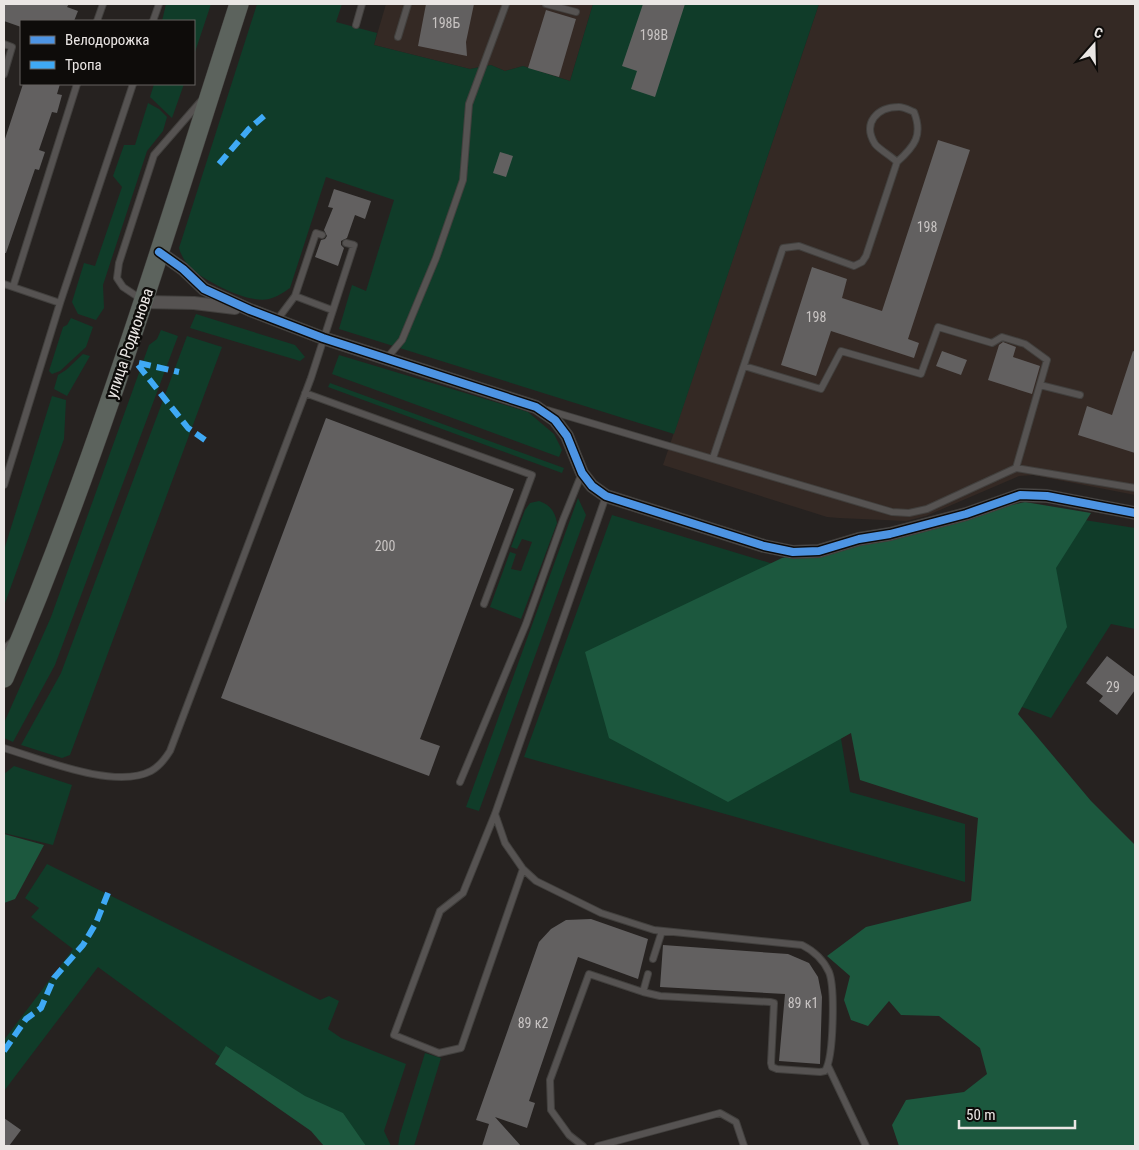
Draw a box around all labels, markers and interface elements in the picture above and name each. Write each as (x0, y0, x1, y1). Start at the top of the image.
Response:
house number: 198Б (432, 15, 461, 31)
legend (20, 20, 195, 85)
north arrow (1069, 20, 1119, 70)
text: С (1092, 24, 1105, 42)
house number: 198В (640, 27, 668, 43)
text: Велодорожка (65, 31, 150, 49)
text: Тропа (65, 56, 102, 74)
house number: 198 (917, 219, 937, 235)
street label: улица Родионова (102, 286, 157, 401)
house number: 198 (806, 309, 826, 325)
house number: 200 (375, 538, 395, 554)
house number: 29 (1106, 679, 1120, 695)
house number: 89 к1 (788, 995, 818, 1011)
house number: 89 к2 (518, 1015, 548, 1031)
scale bar (959, 1098, 1075, 1130)
text: 50 m (966, 1106, 996, 1124)

